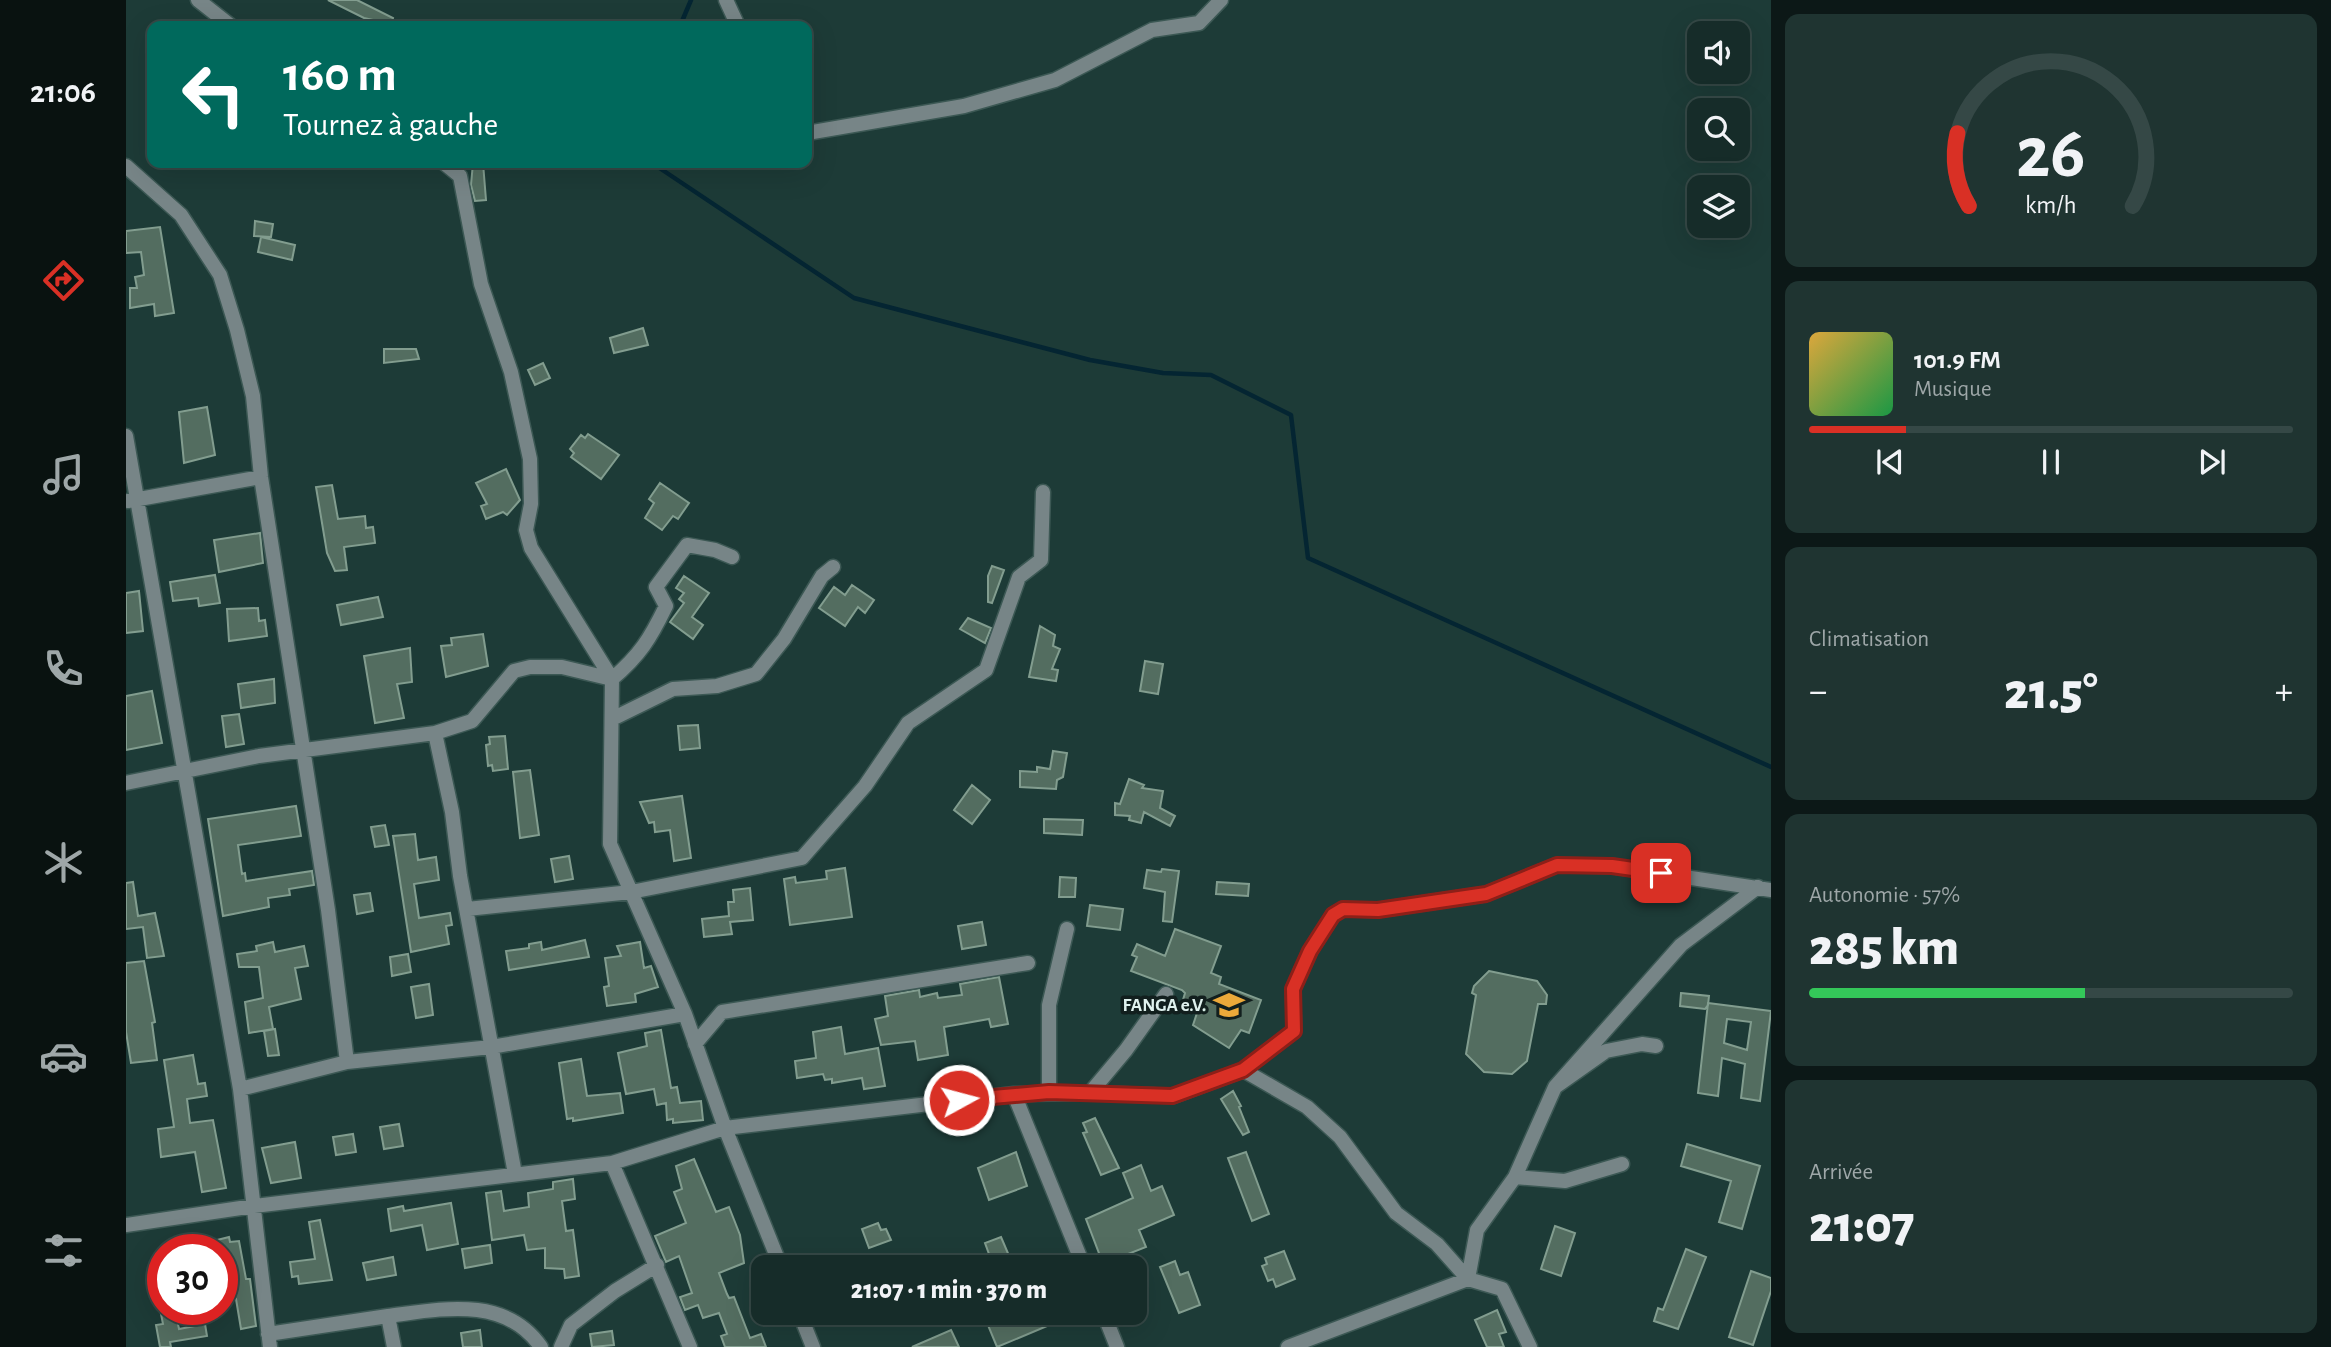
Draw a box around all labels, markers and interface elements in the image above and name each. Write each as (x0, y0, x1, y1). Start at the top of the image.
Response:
map controls (1687, 21, 1750, 238)
button: sound (1687, 21, 1750, 84)
icon: left (168, 49, 259, 140)
text: 160 m (283, 51, 397, 100)
text: 21:06 (30, 76, 96, 108)
button: search (1687, 98, 1750, 161)
text: Tournez à gauche (283, 109, 498, 141)
text: 26 (2016, 119, 2086, 192)
button: layers (1687, 175, 1750, 238)
text: km/h (2025, 193, 2077, 218)
icon: directions (39, 256, 88, 305)
text: 101.9 FM (1914, 347, 2001, 373)
text: Musique (1914, 378, 1992, 401)
icon: previous (1871, 443, 1909, 481)
icon: pause (2032, 443, 2070, 481)
icon: next (2193, 443, 2231, 481)
icon: music (39, 450, 88, 499)
text: Climatisation (1809, 628, 1929, 651)
icon: phone (39, 644, 88, 693)
text: 21.5° (2004, 666, 2098, 718)
text: − (1809, 673, 1827, 711)
text: + (2275, 673, 2293, 711)
icon: climate (39, 838, 88, 887)
pin (1631, 843, 1691, 903)
icon: arrive (1642, 854, 1680, 892)
text: Autonomie · 57% (1809, 884, 1960, 907)
text: 285 km (1809, 922, 1959, 974)
school or university icon: FANGA e.V. (1212, 988, 1246, 1022)
place label: FANGA e.V. (1123, 996, 1206, 1015)
icon: car (39, 1032, 88, 1081)
position arrow (922, 1063, 996, 1137)
text: Arrivée (1809, 1161, 1873, 1184)
text: 21:07 (1809, 1199, 1915, 1251)
icon: filters (39, 1226, 88, 1275)
speed limit sign: 30 (147, 1234, 238, 1325)
text: 21:07 · 1 min · 370 m (851, 1277, 1047, 1303)

